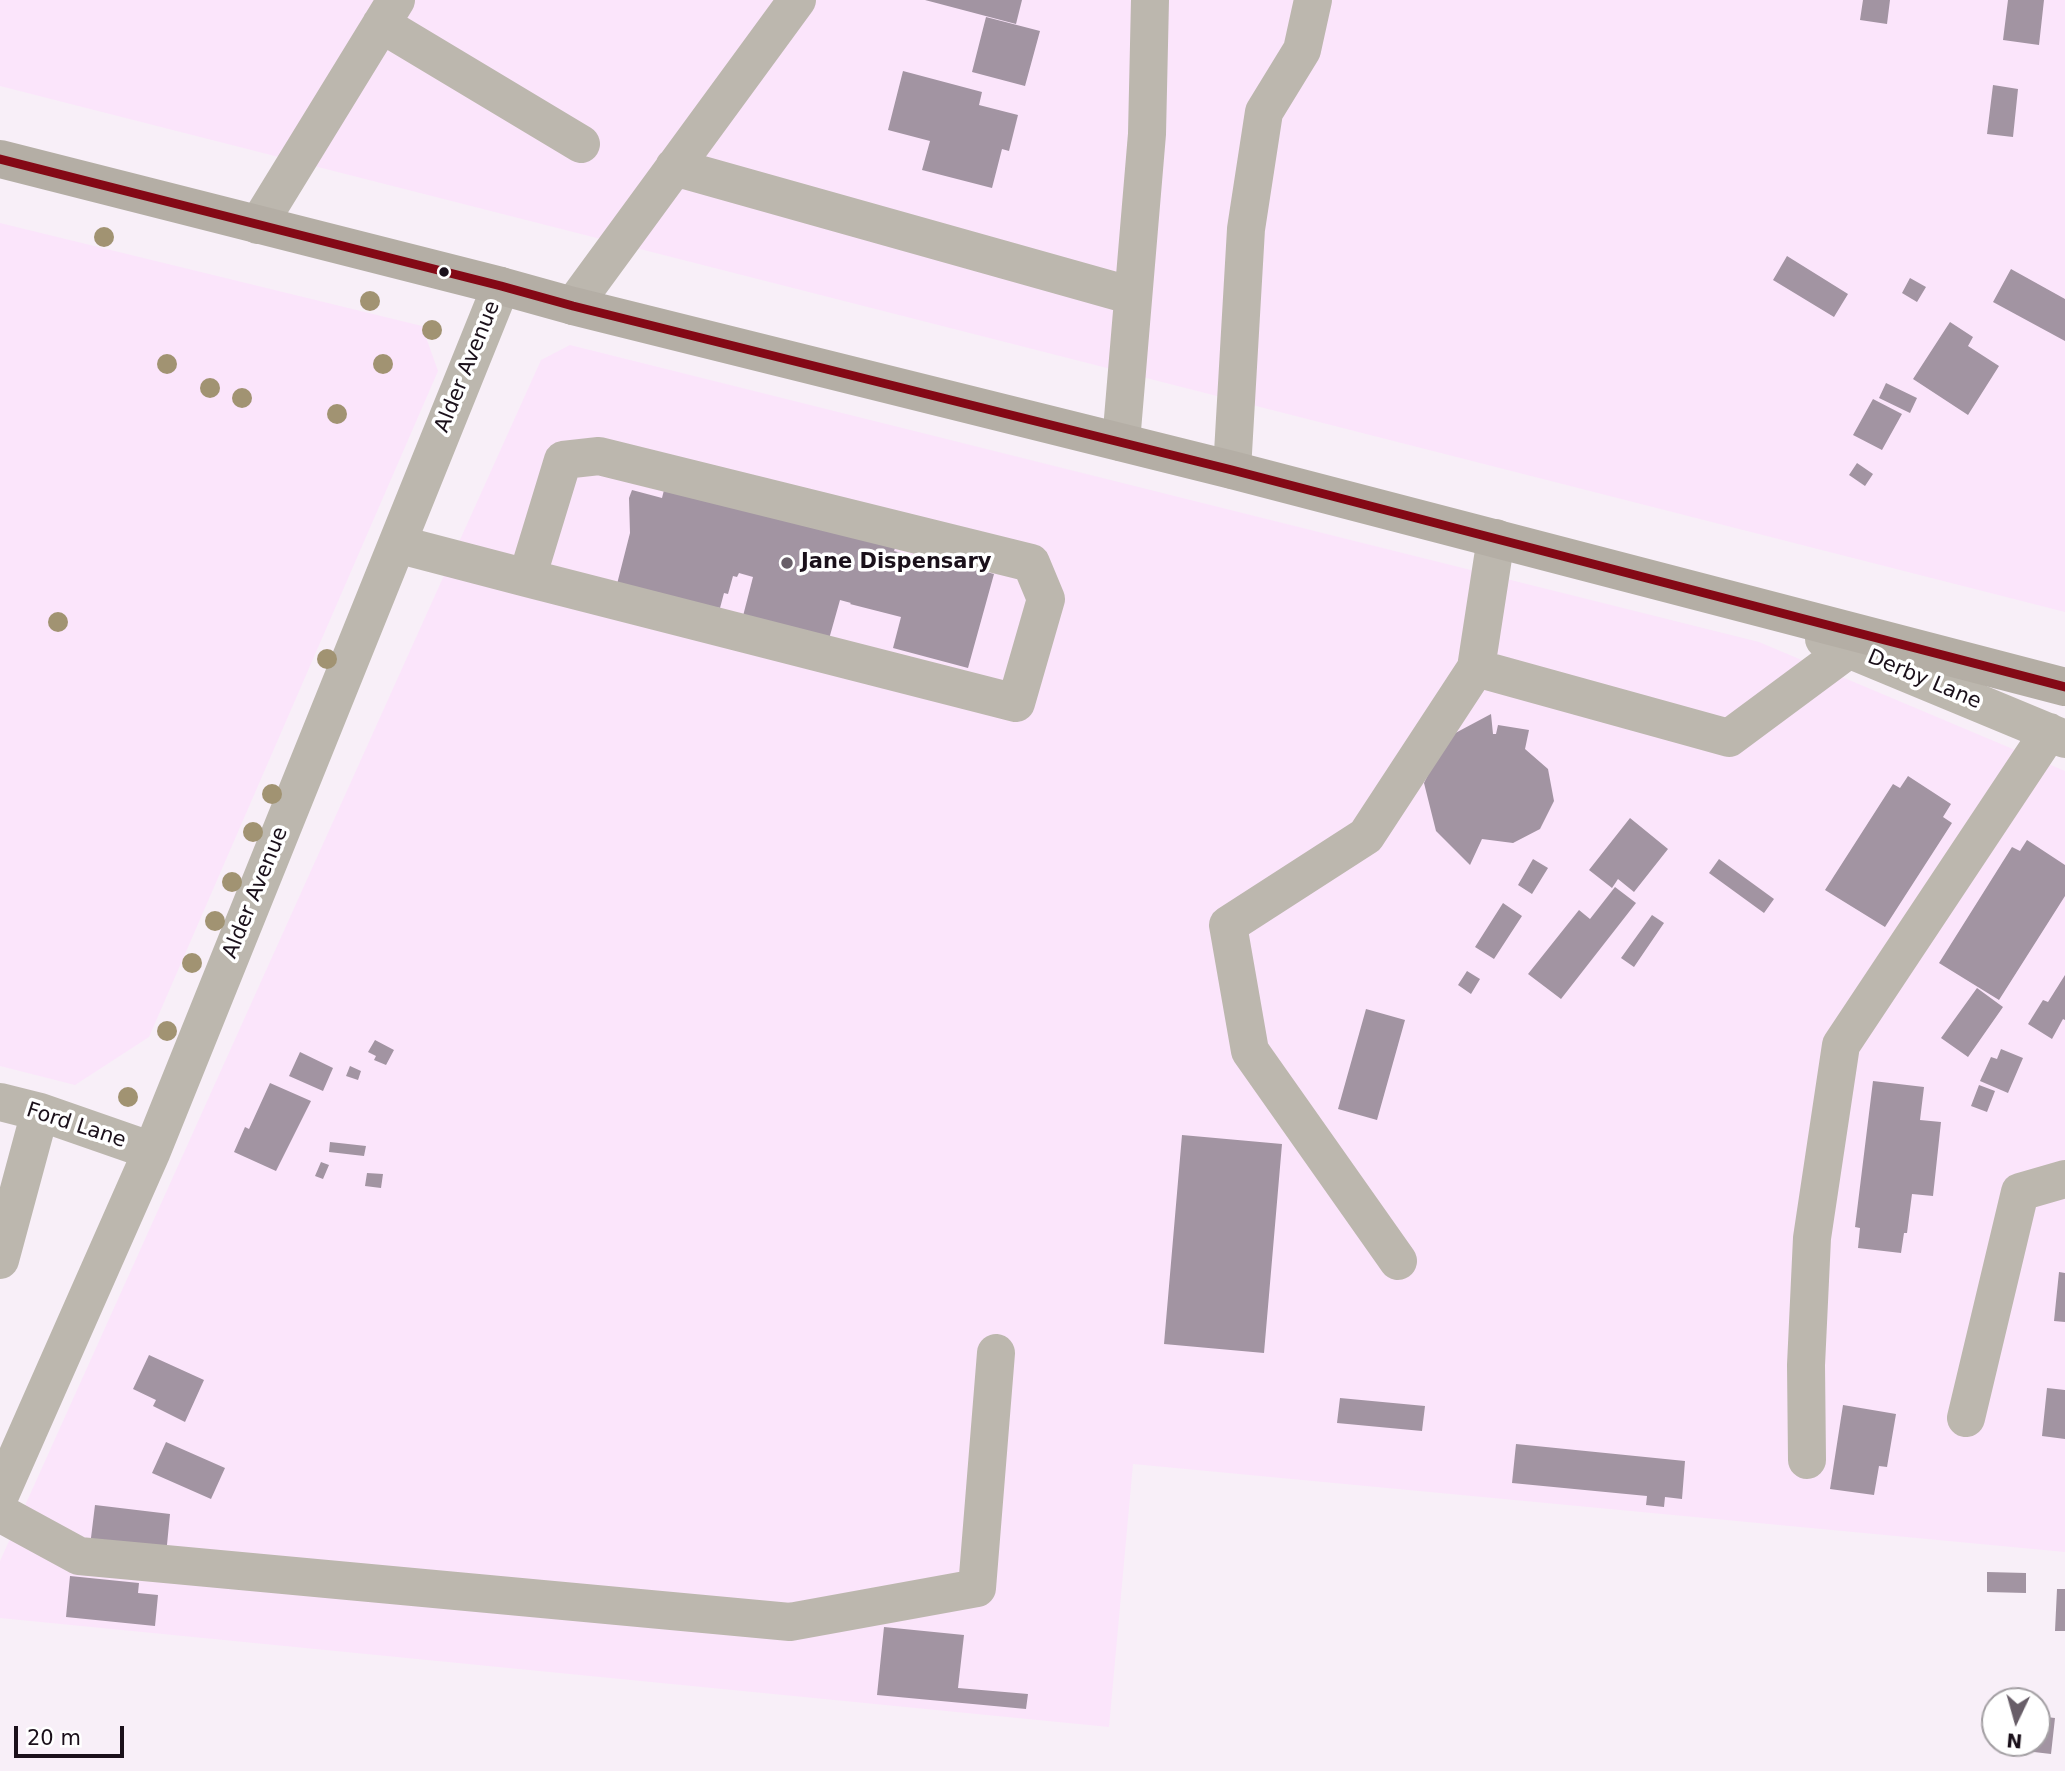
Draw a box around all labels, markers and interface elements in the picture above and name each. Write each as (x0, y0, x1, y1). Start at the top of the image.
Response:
unlabelled marker (437, 265, 451, 279)
street label: Alder Avenue (430, 297, 506, 437)
place label: Jane Dispensary (801, 550, 992, 576)
marker: Jane Dispensary (779, 555, 795, 571)
street label: Derby Lane (1863, 645, 1985, 715)
street label: Alder Avenue (218, 823, 294, 963)
street label: Ford Lane (23, 1098, 129, 1154)
north arrow (1981, 1687, 2051, 1757)
scale bar (18, 1712, 128, 1756)
text: 20 m (27, 1726, 81, 1750)
text: N (2005, 1729, 2023, 1753)

